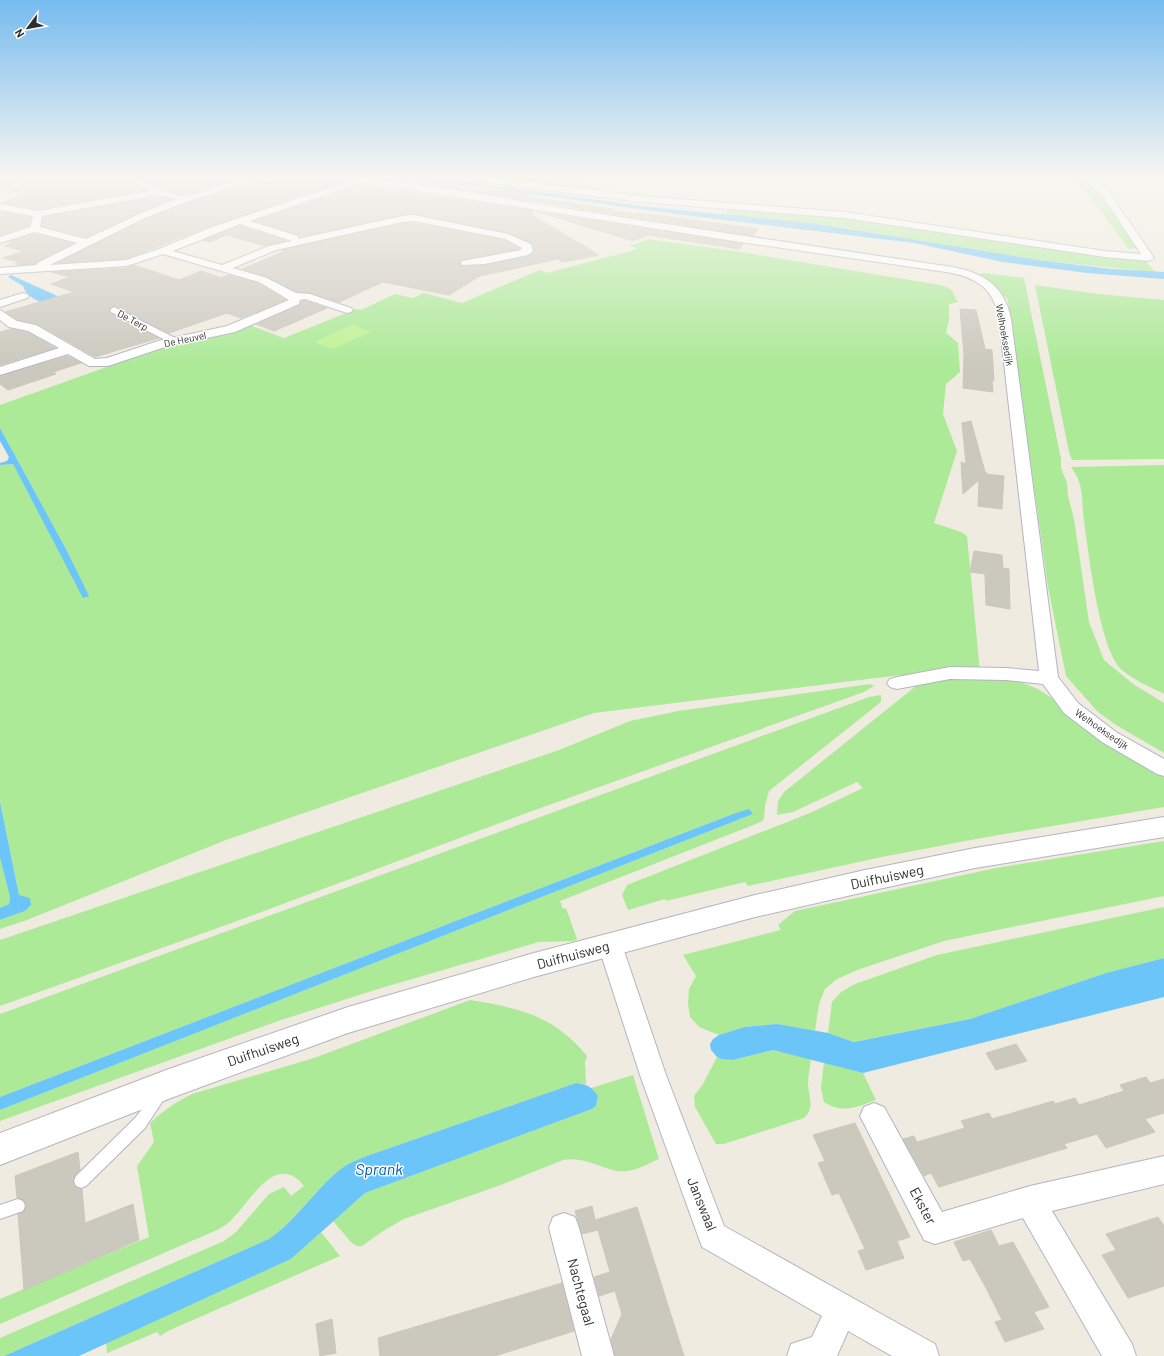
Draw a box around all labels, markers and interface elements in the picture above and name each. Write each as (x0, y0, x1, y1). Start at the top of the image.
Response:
north arrow (8, 8, 48, 48)
text: N (12, 27, 27, 40)
street label: Welhoeksedijk (994, 303, 1016, 367)
street label: De Terp (116, 307, 150, 333)
street label: De Heuvel (163, 329, 207, 349)
street label: Welhoeksedijk (1073, 706, 1131, 752)
street label: Duifhuisweg (849, 860, 925, 893)
street label: Duifhuisweg (535, 937, 611, 972)
street label: Duifhuisweg (225, 1029, 301, 1070)
water label: Sprank (355, 1159, 403, 1178)
street label: Janswaal (684, 1174, 721, 1233)
street label: Ekster (907, 1184, 940, 1227)
street label: Nachtegaal (564, 1256, 599, 1327)

